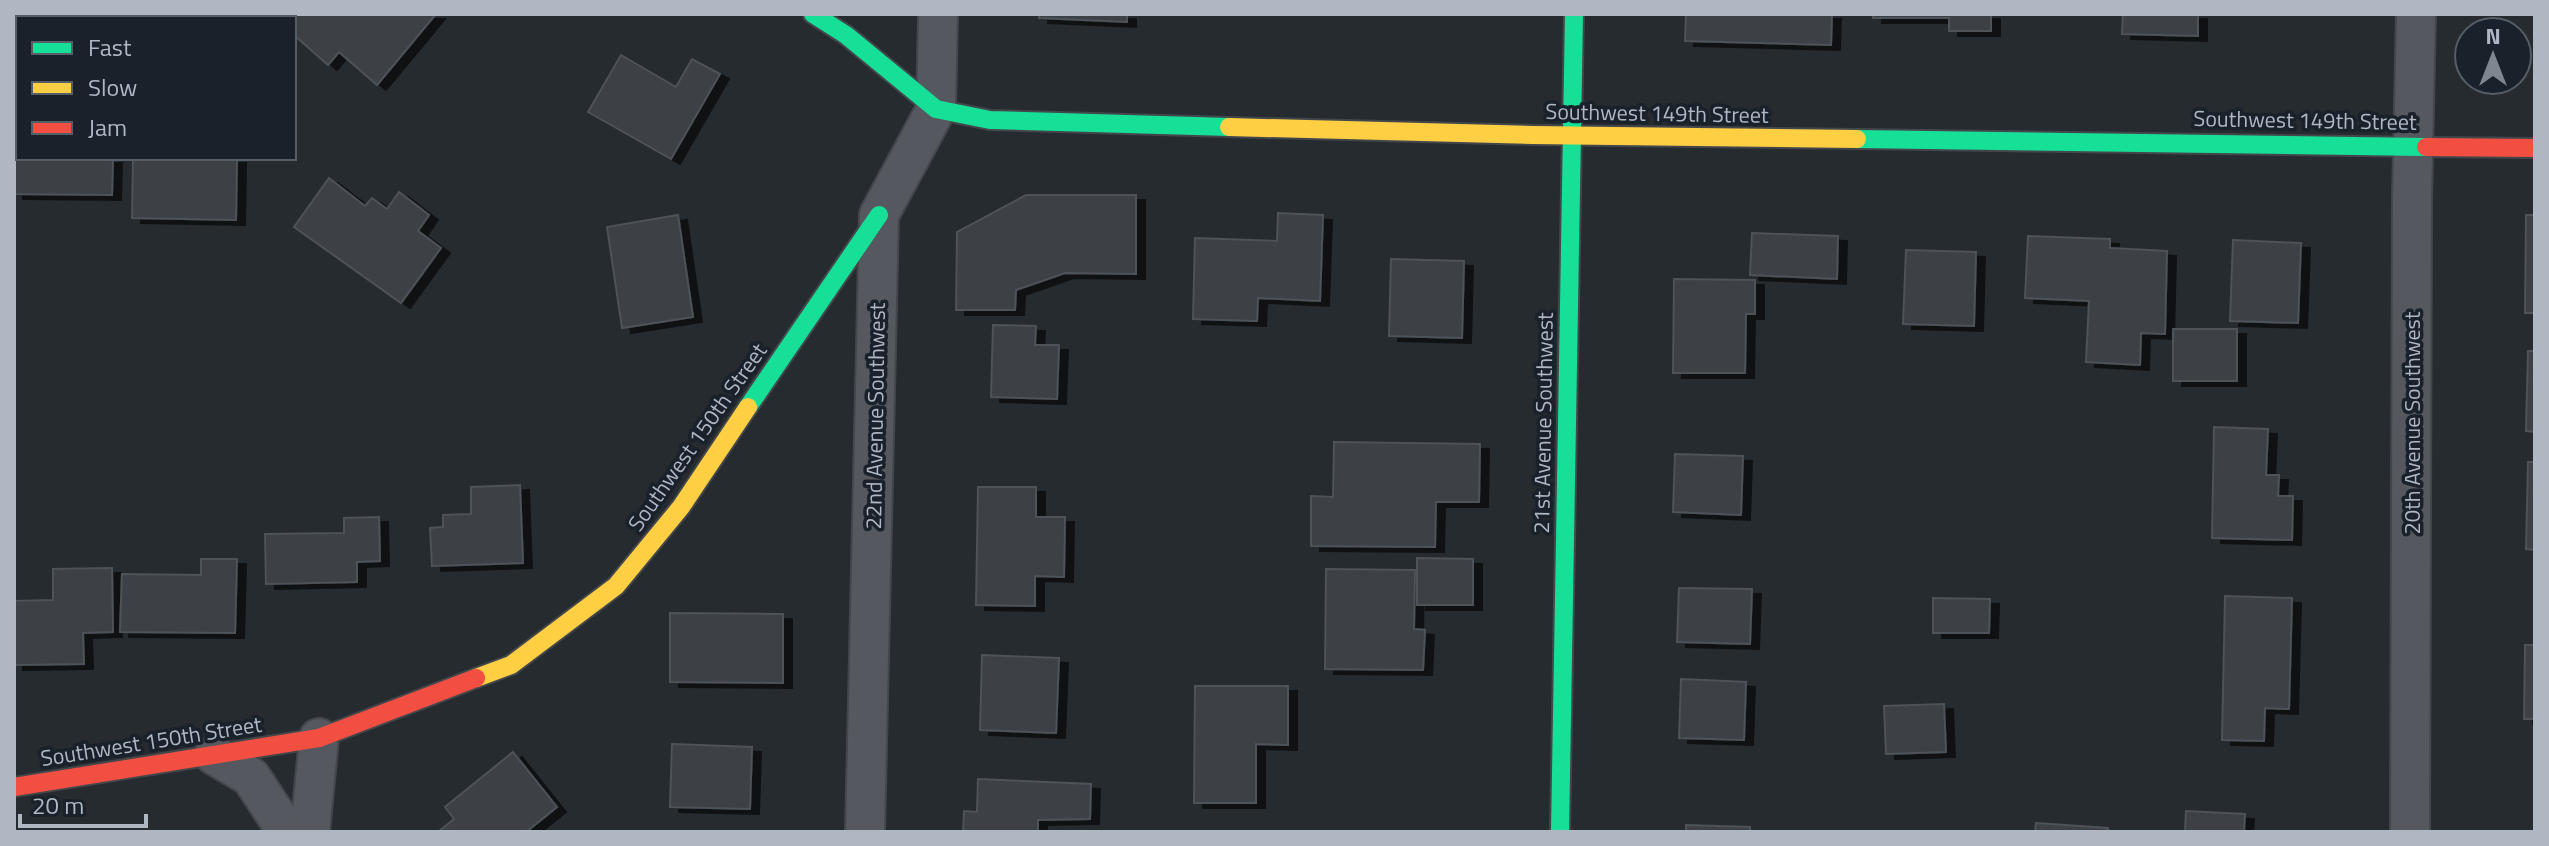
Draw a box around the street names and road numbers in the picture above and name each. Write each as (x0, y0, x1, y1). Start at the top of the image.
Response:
street label: Southwest 149th Street (1545, 94, 1769, 132)
street label: Southwest 149th Street (2193, 101, 2417, 139)
street label: 22nd Avenue Southwest (856, 302, 894, 530)
street label: 20th Avenue Southwest (2395, 311, 2429, 535)
street label: 21st Avenue Southwest (1524, 312, 1562, 534)
street label: Southwest 150th Street (619, 336, 775, 538)
street label: Southwest 150th Street (38, 707, 264, 775)

